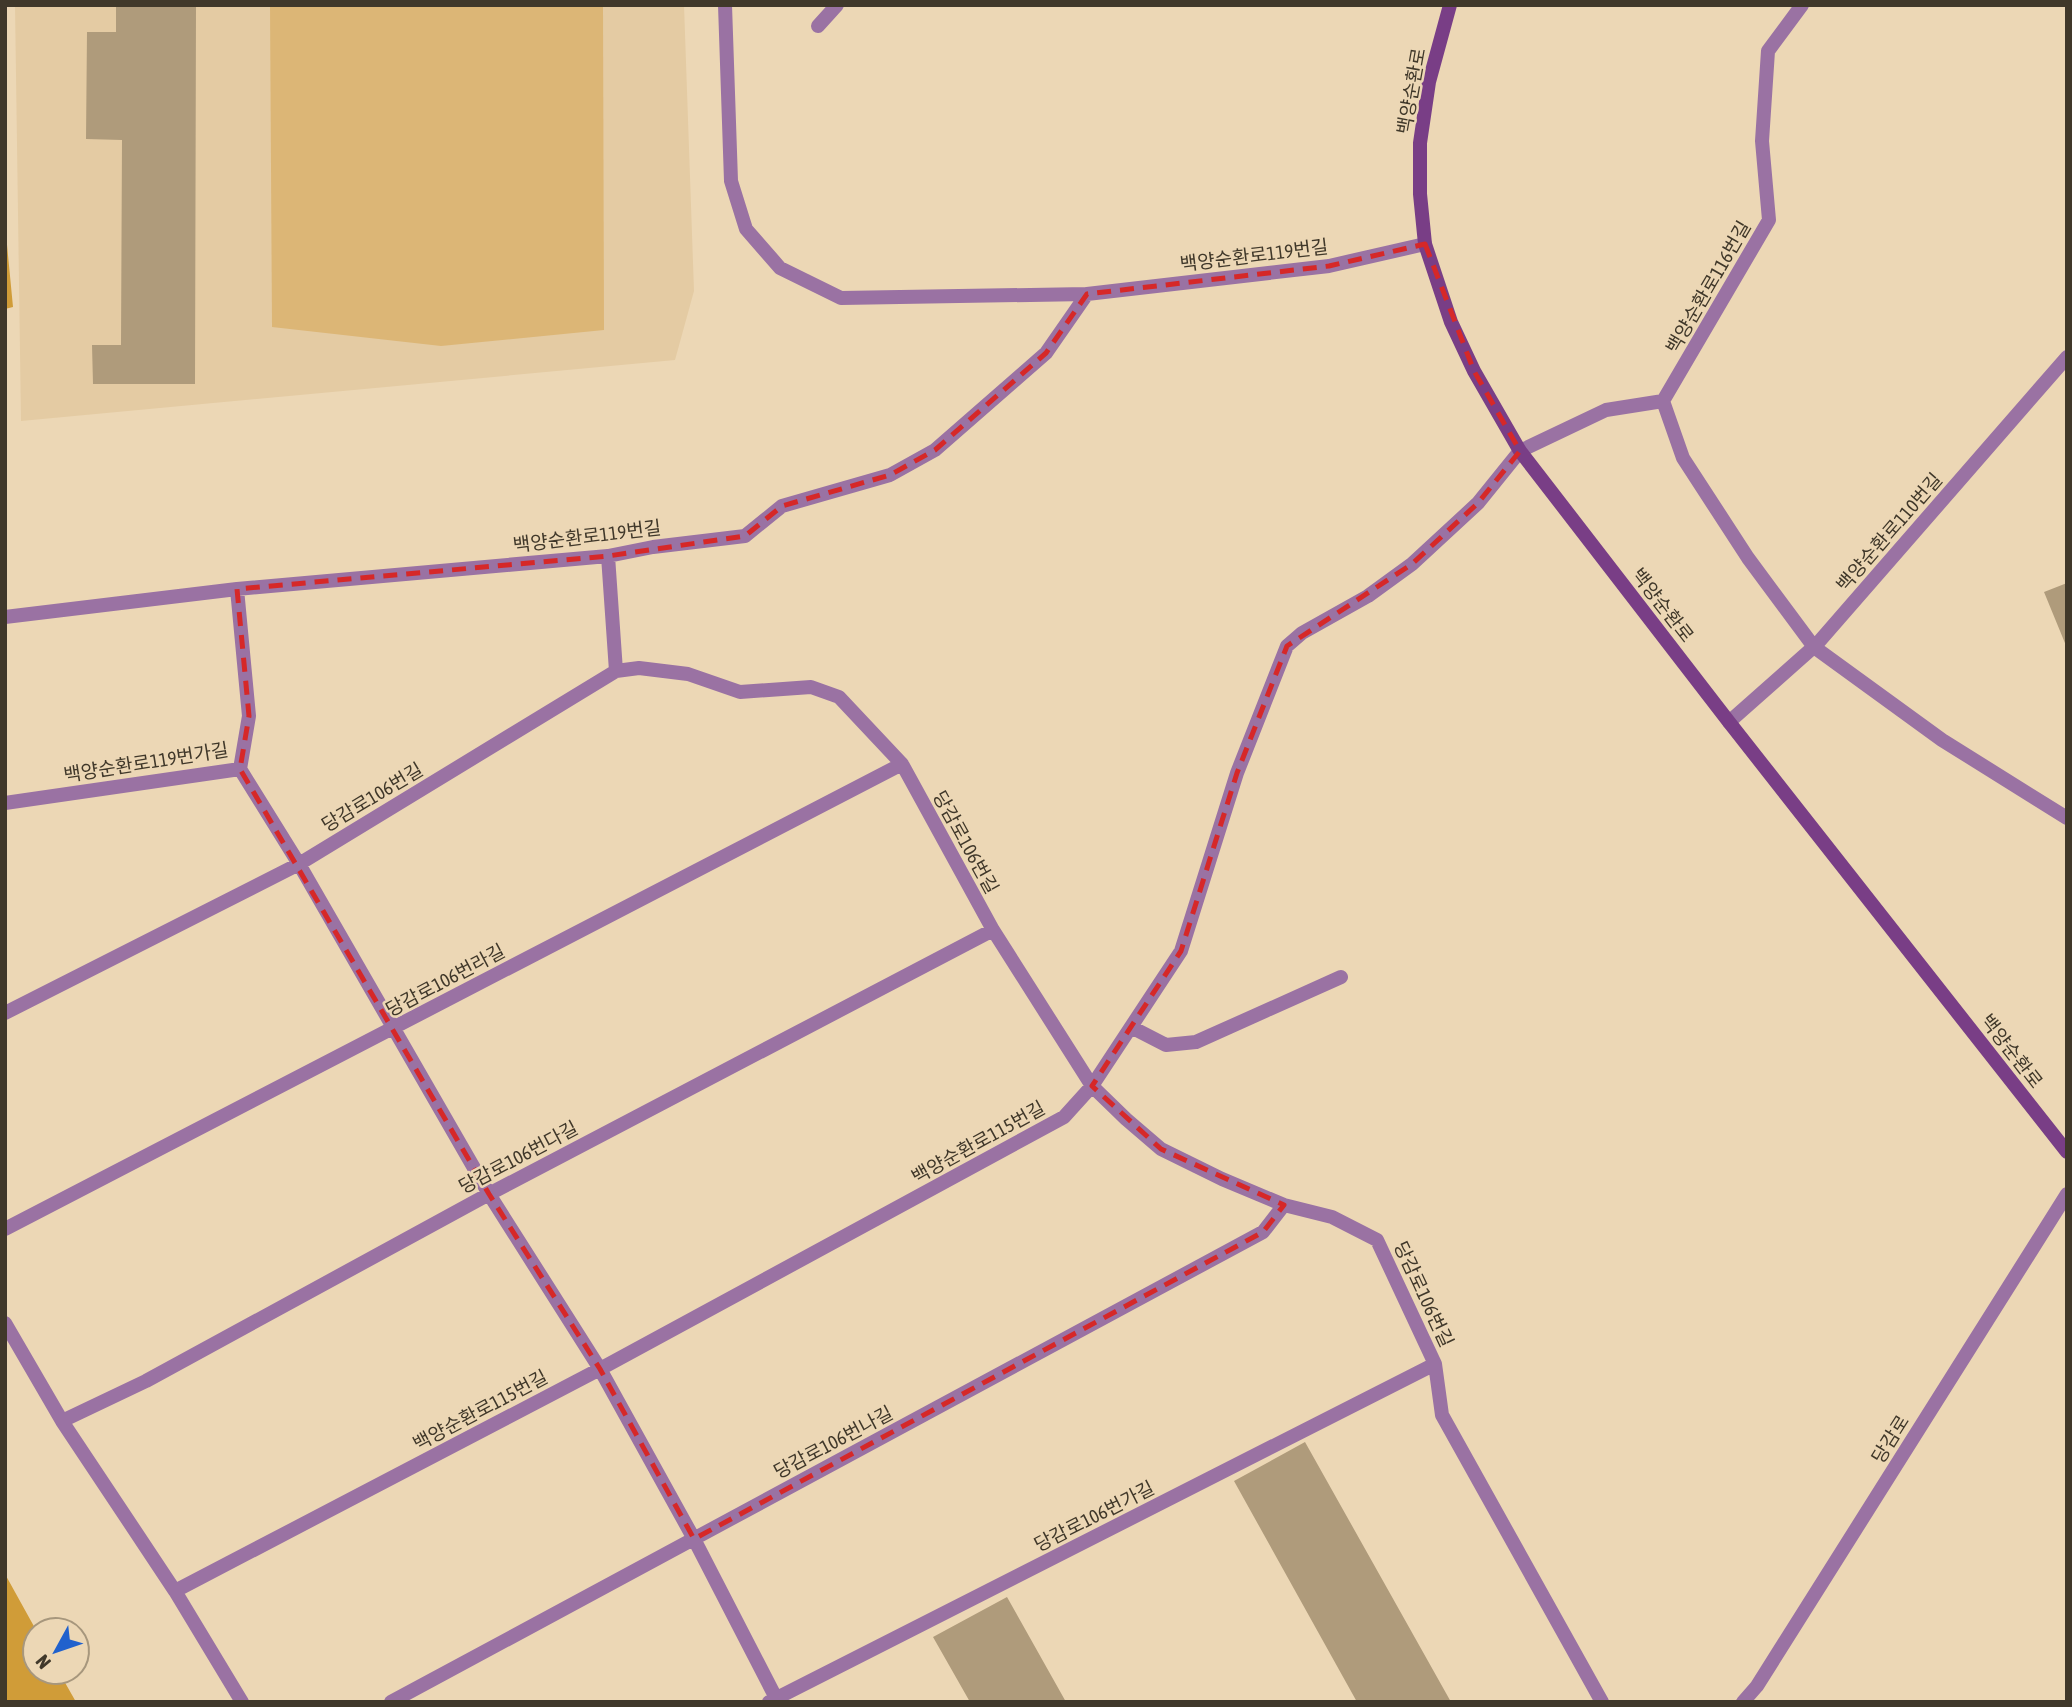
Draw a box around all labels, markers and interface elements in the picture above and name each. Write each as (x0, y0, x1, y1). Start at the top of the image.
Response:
street label: 백양순환로 (1393, 46, 1429, 136)
street label: 백양순환로116번길 (1661, 217, 1755, 357)
street label: 백양순환로119번길 (1179, 235, 1329, 275)
street label: 백양순환로110번길 (1832, 468, 1946, 596)
street label: 백양순환로119번길 (512, 516, 662, 556)
street label: 백양순환로 (1627, 564, 1699, 646)
street label: 백양순환로119번가길 (62, 738, 230, 786)
street label: 당감로106번길 (317, 758, 427, 836)
street label: 당감로106번길 (929, 787, 1003, 897)
street label: 당감로106번라길 (382, 939, 508, 1021)
street label: 백양순환로 (1976, 1010, 2048, 1092)
street label: 백양순환로115번길 (907, 1096, 1049, 1188)
street label: 당감로106번다길 (455, 1116, 581, 1198)
street label: 당감로106번길 (1390, 1238, 1458, 1350)
street label: 백양순환로115번길 (409, 1365, 551, 1455)
street label: 당감로106번나길 (770, 1401, 896, 1483)
street label: 당감로 (1867, 1411, 1913, 1467)
street label: 당감로106번가길 (1030, 1476, 1158, 1556)
north arrow (21, 1616, 91, 1686)
text: N (31, 1651, 55, 1673)

